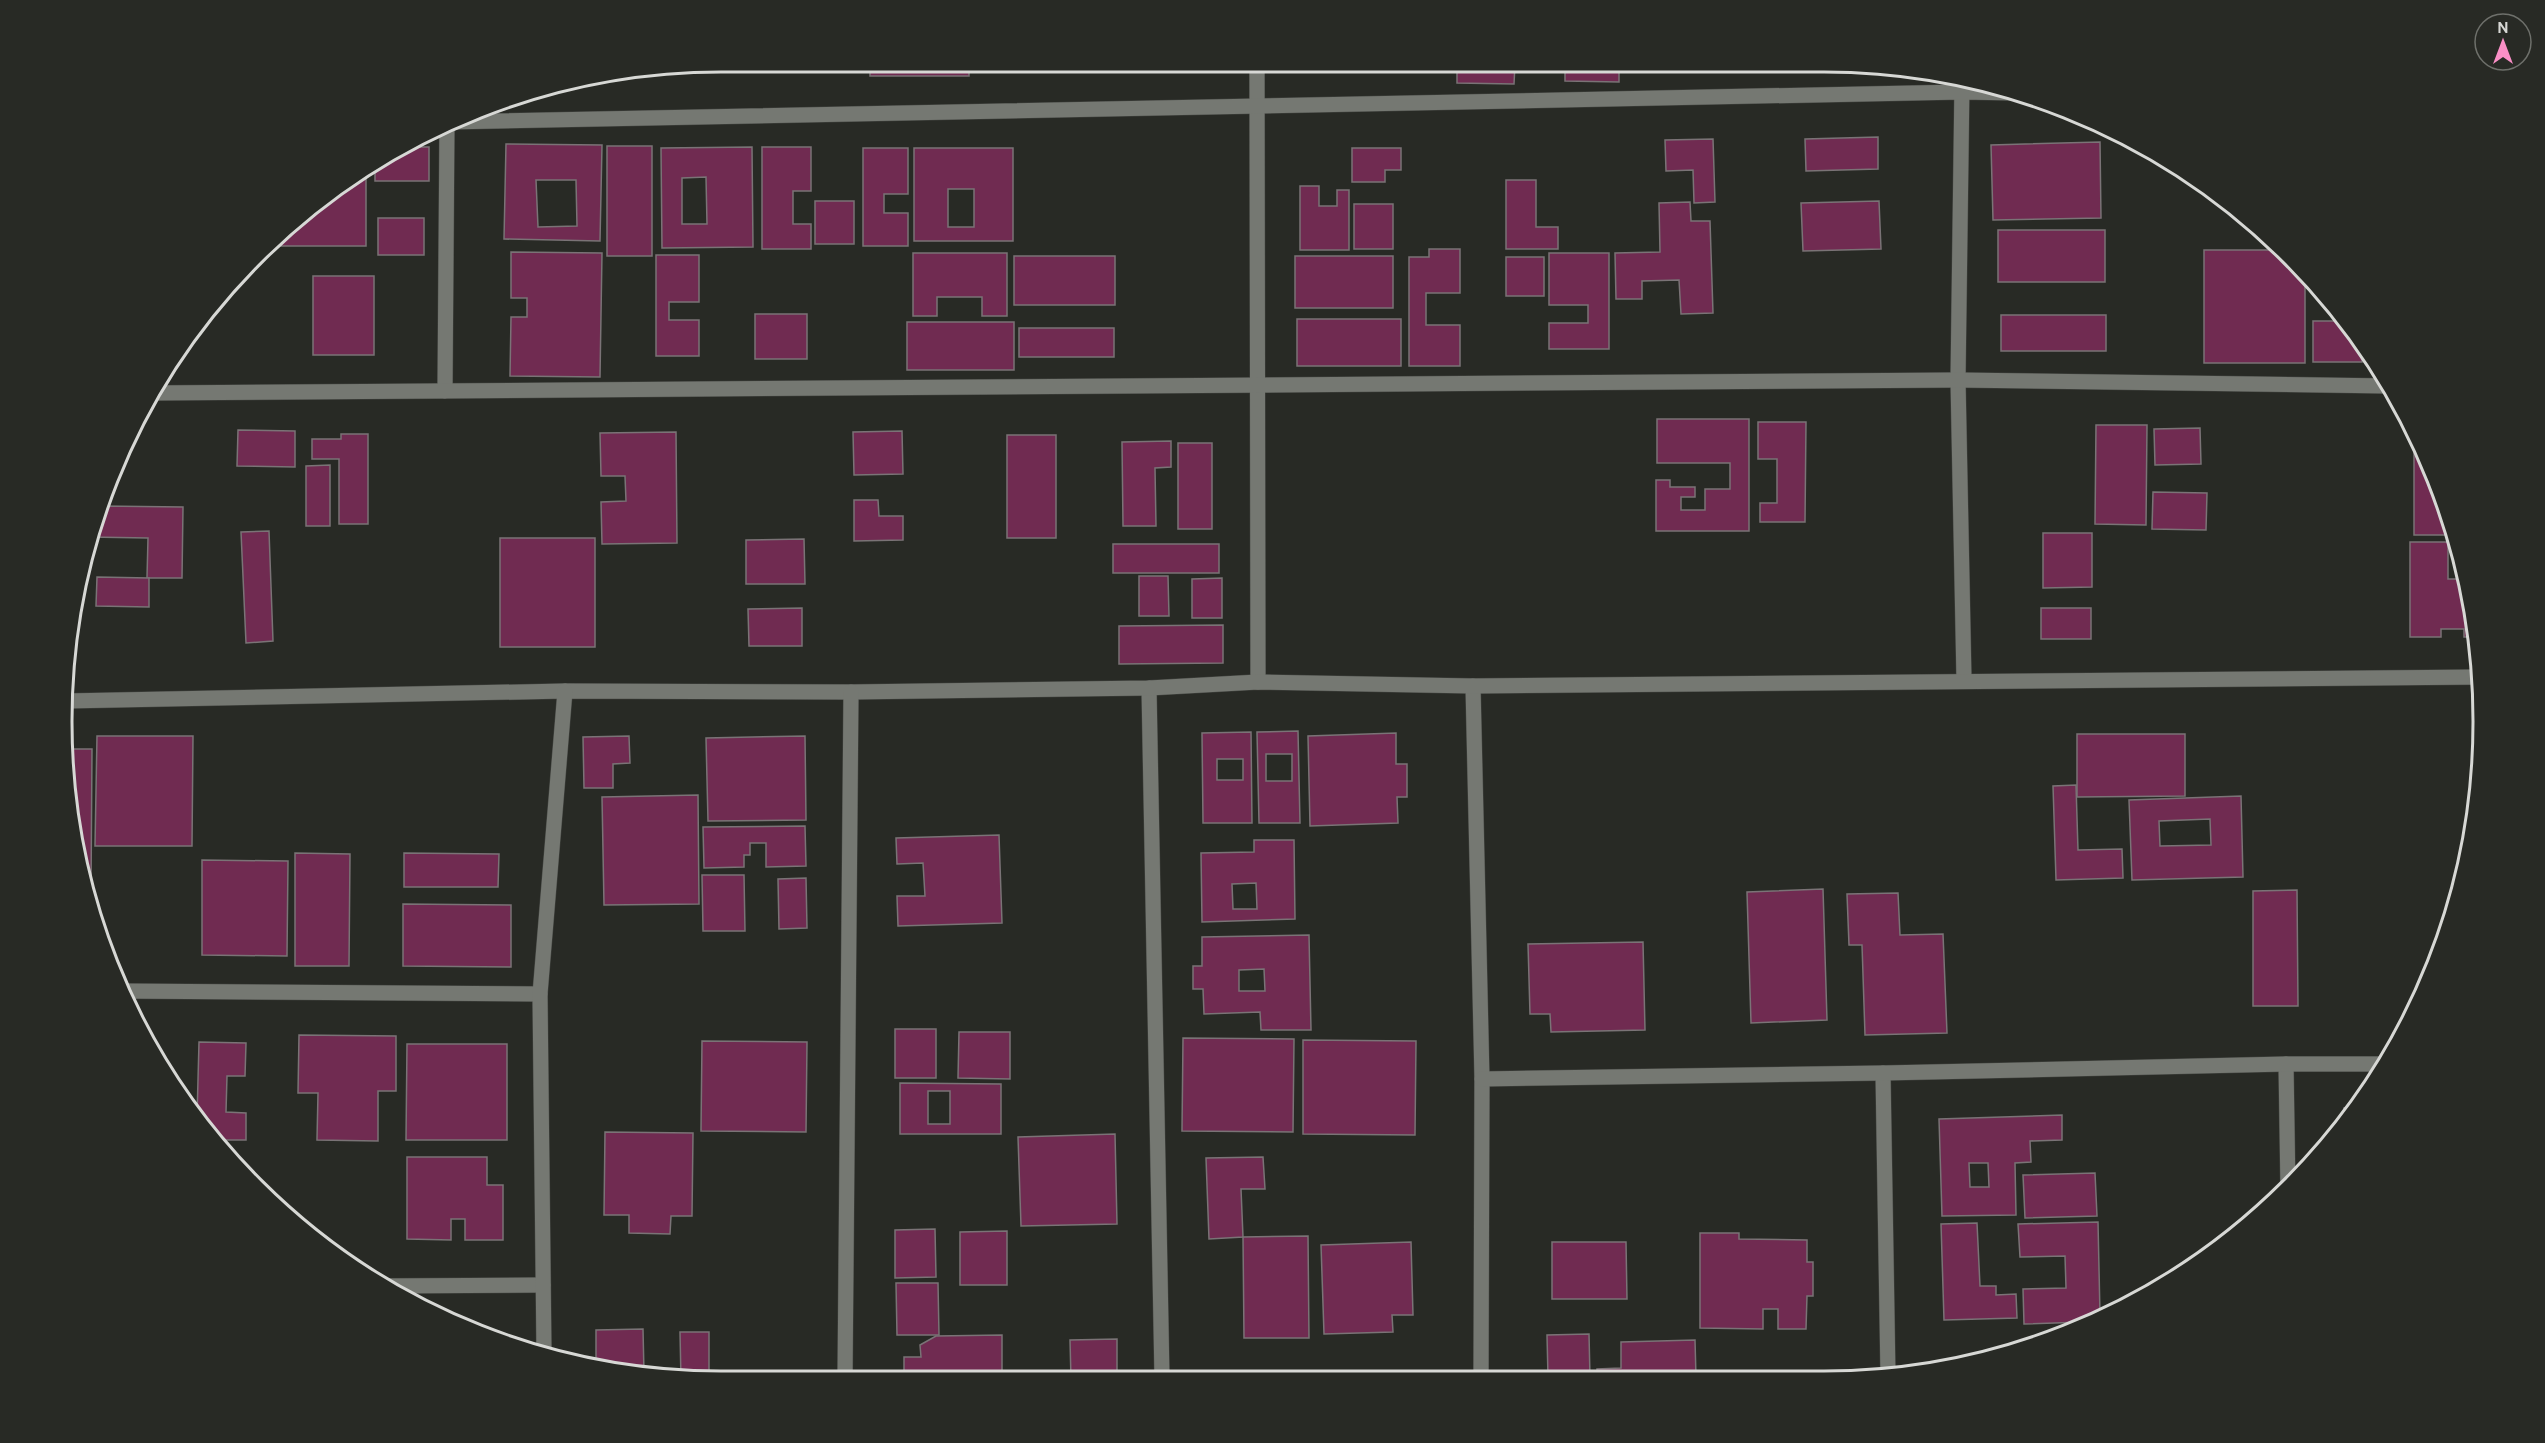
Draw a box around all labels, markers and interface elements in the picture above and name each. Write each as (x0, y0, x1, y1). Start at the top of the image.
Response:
north arrow (2473, 12, 2533, 72)
text: N (2497, 18, 2509, 37)

